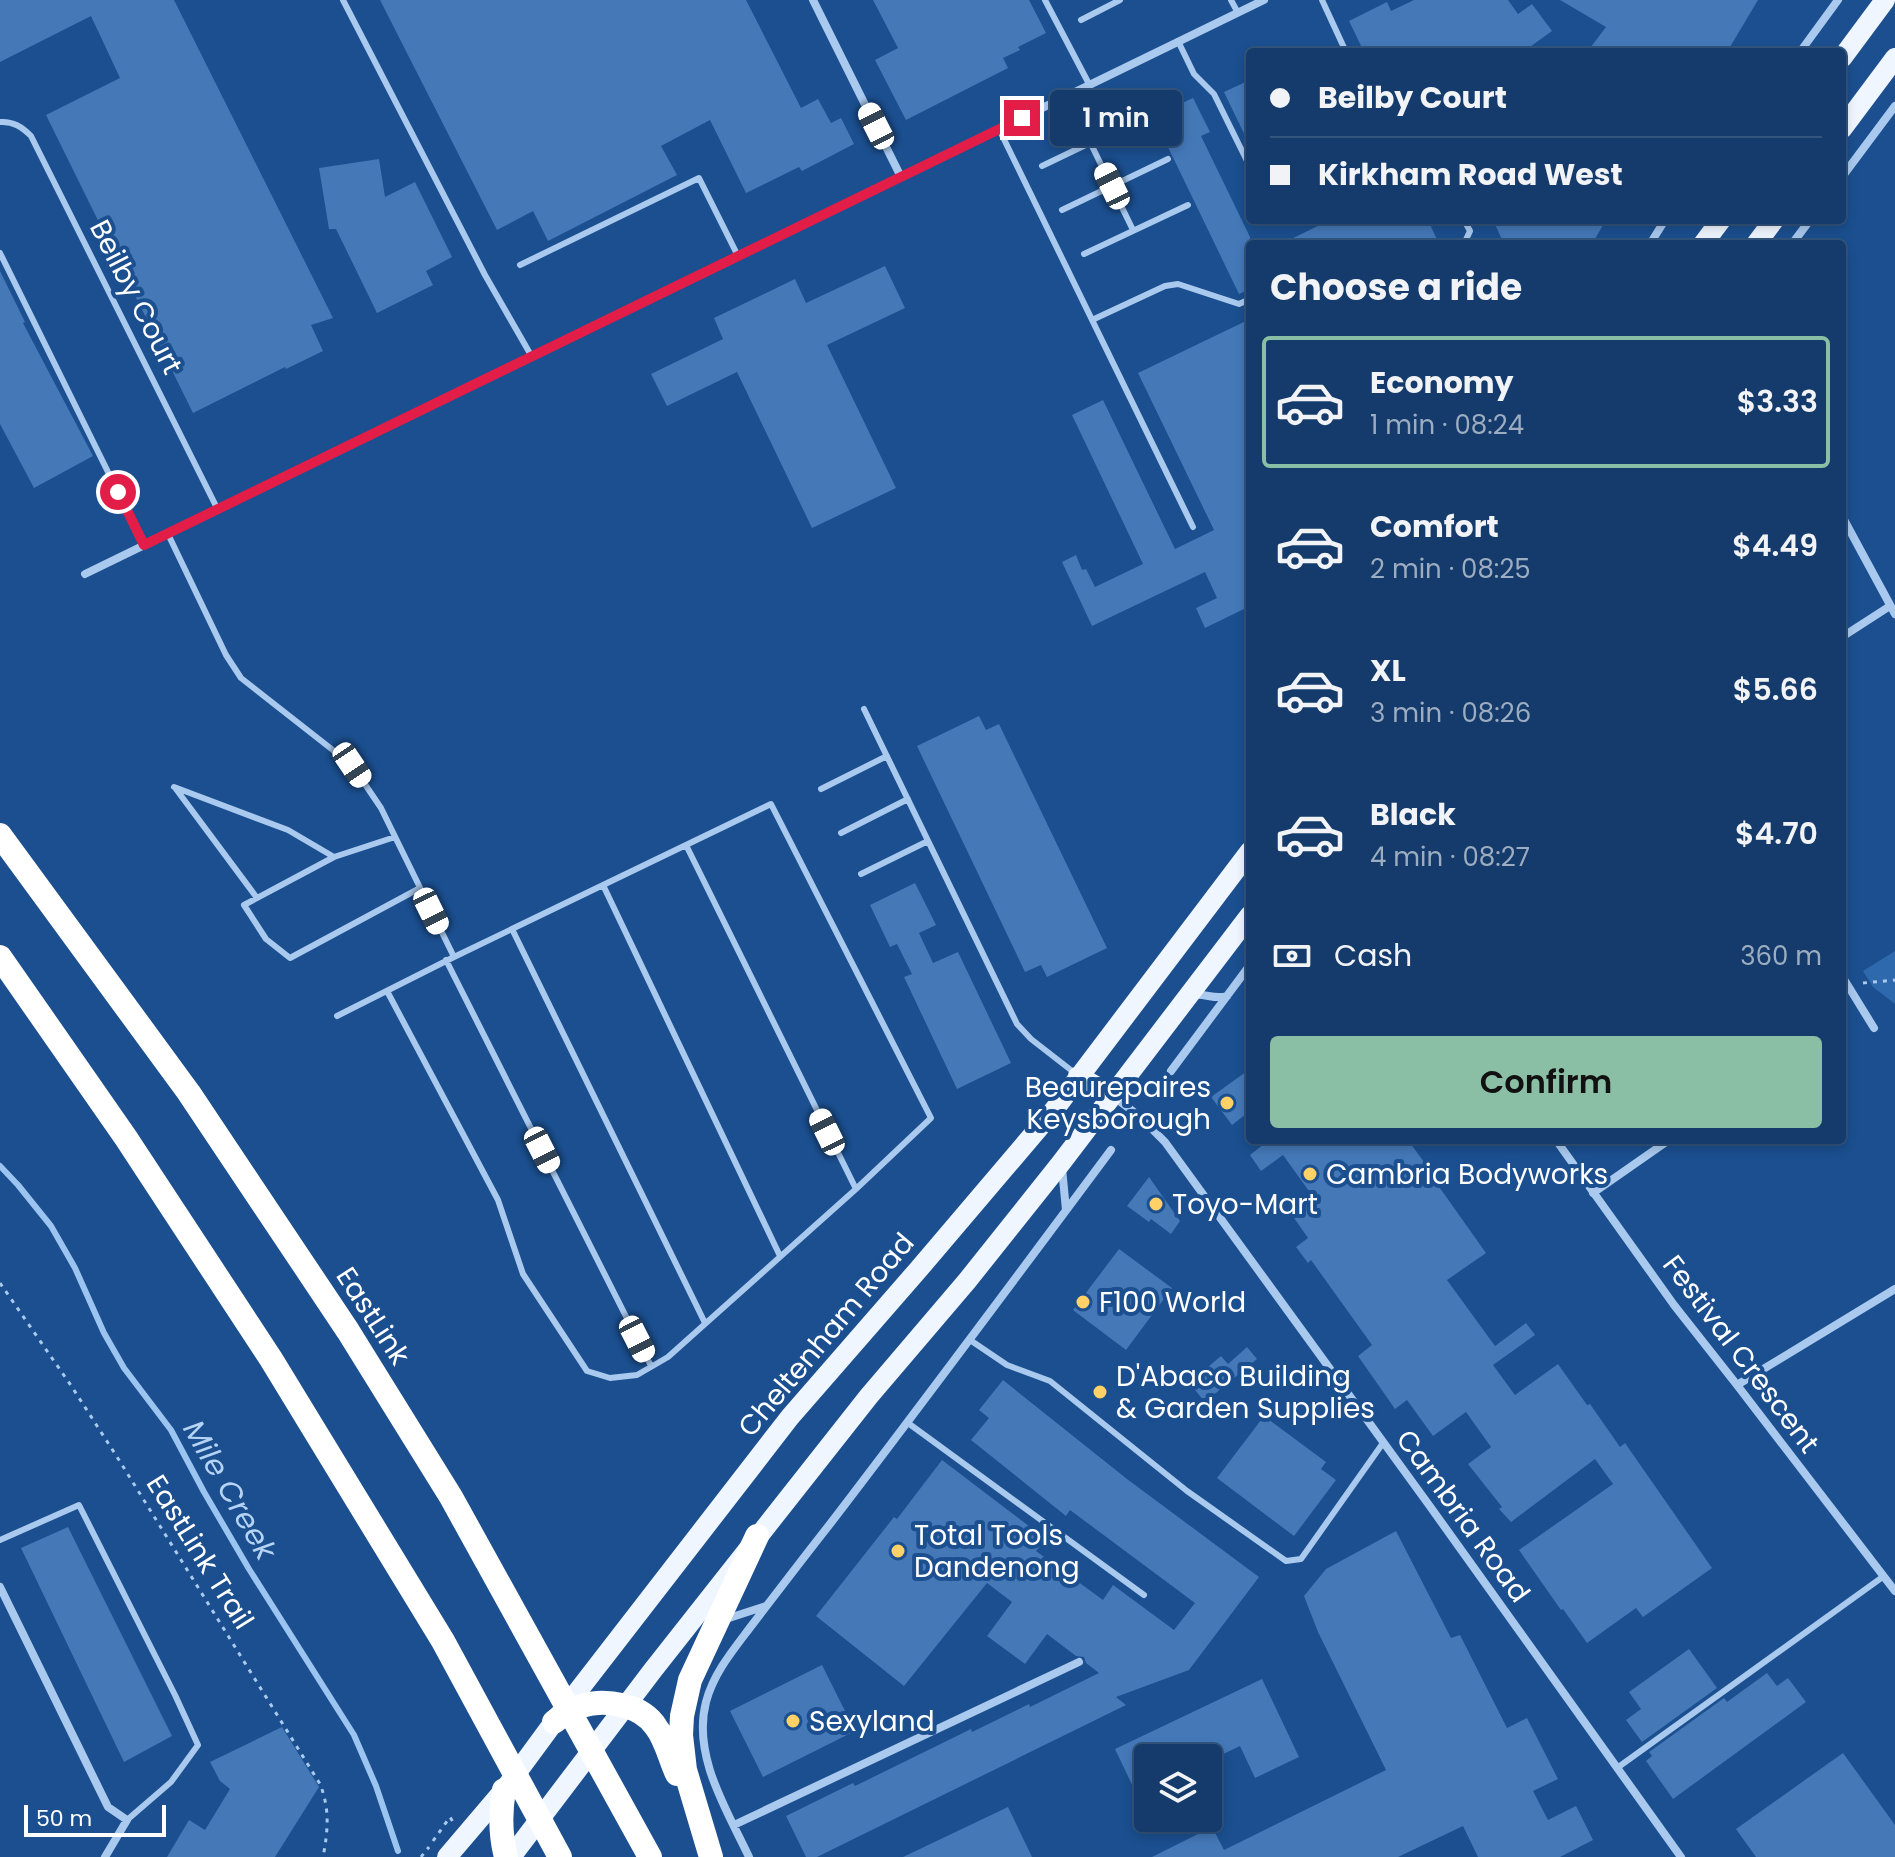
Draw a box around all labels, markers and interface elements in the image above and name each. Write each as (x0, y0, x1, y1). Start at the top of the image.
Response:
text: Beilby Court (1318, 76, 1507, 119)
callout: 1 min (1050, 90, 1182, 146)
car (854, 99, 898, 153)
route end (1004, 100, 1040, 136)
text: 1 min (1082, 100, 1150, 136)
text: Kirkham Road West (1318, 153, 1623, 196)
car (1091, 159, 1133, 213)
street label: Beilby Court (80, 213, 192, 381)
text: Choose a ride (1270, 262, 1522, 313)
text: Economy (1370, 361, 1514, 404)
icon: car (1274, 366, 1346, 438)
text: $3.33 (1737, 380, 1818, 423)
text: 1 min · 08:24 (1370, 407, 1524, 443)
route start (100, 474, 136, 510)
text: Comfort (1370, 505, 1499, 548)
icon: car (1274, 510, 1346, 582)
text: $4.49 (1732, 524, 1818, 567)
text: 2 min · 08:25 (1370, 551, 1531, 587)
text: XL (1370, 649, 1406, 692)
icon: car (1274, 654, 1346, 726)
text: $5.66 (1733, 668, 1818, 711)
text: 3 min · 08:26 (1370, 695, 1531, 731)
car (329, 738, 375, 792)
text: Black (1370, 793, 1456, 836)
icon: car (1274, 798, 1346, 870)
text: $4.70 (1735, 812, 1818, 855)
text: 4 min · 08:27 (1370, 839, 1530, 875)
car (410, 884, 452, 938)
icon: cash (1270, 934, 1314, 978)
text: Cash (1334, 934, 1412, 977)
text: 360 m (1740, 938, 1822, 974)
button: Confirm (1270, 1036, 1822, 1128)
place label: Beaurepaires Keysborough (1025, 1068, 1211, 1139)
marker: Beaurepaires Keysborough (1218, 1094, 1236, 1112)
car (806, 1105, 848, 1159)
car (520, 1123, 564, 1177)
place label: Cambria Bodyworks (1326, 1155, 1608, 1194)
marker: Cambria Bodyworks (1301, 1165, 1319, 1183)
place label: Toyo-Mart (1172, 1185, 1318, 1224)
marker: Toyo-Mart (1147, 1195, 1165, 1213)
street label: Cheltenham Road (729, 1225, 923, 1445)
street label: Festival Crescent (1654, 1247, 1828, 1461)
street label: EastLink (327, 1259, 419, 1373)
place label: F100 World (1099, 1283, 1246, 1322)
marker: F100 World (1074, 1293, 1092, 1311)
car (615, 1312, 659, 1366)
place label: D'Abaco Building & Garden Supplies (1116, 1357, 1375, 1428)
marker: D'Abaco Building & Garden Supplies (1091, 1383, 1109, 1401)
water label: Mile Creek (173, 1412, 288, 1569)
street label: Cambria Road (1387, 1422, 1539, 1610)
street label: EastLink Trail (137, 1467, 263, 1637)
place label: Total Tools Dandenong (914, 1516, 1080, 1587)
marker: Total Tools Dandenong (889, 1542, 907, 1560)
place label: Sexyland (809, 1702, 935, 1741)
marker: Sexyland (784, 1712, 802, 1730)
map controls (1134, 1744, 1222, 1832)
button: layers (1134, 1744, 1222, 1832)
scale bar (24, 1801, 166, 1837)
text: 50 m (36, 1803, 92, 1834)

